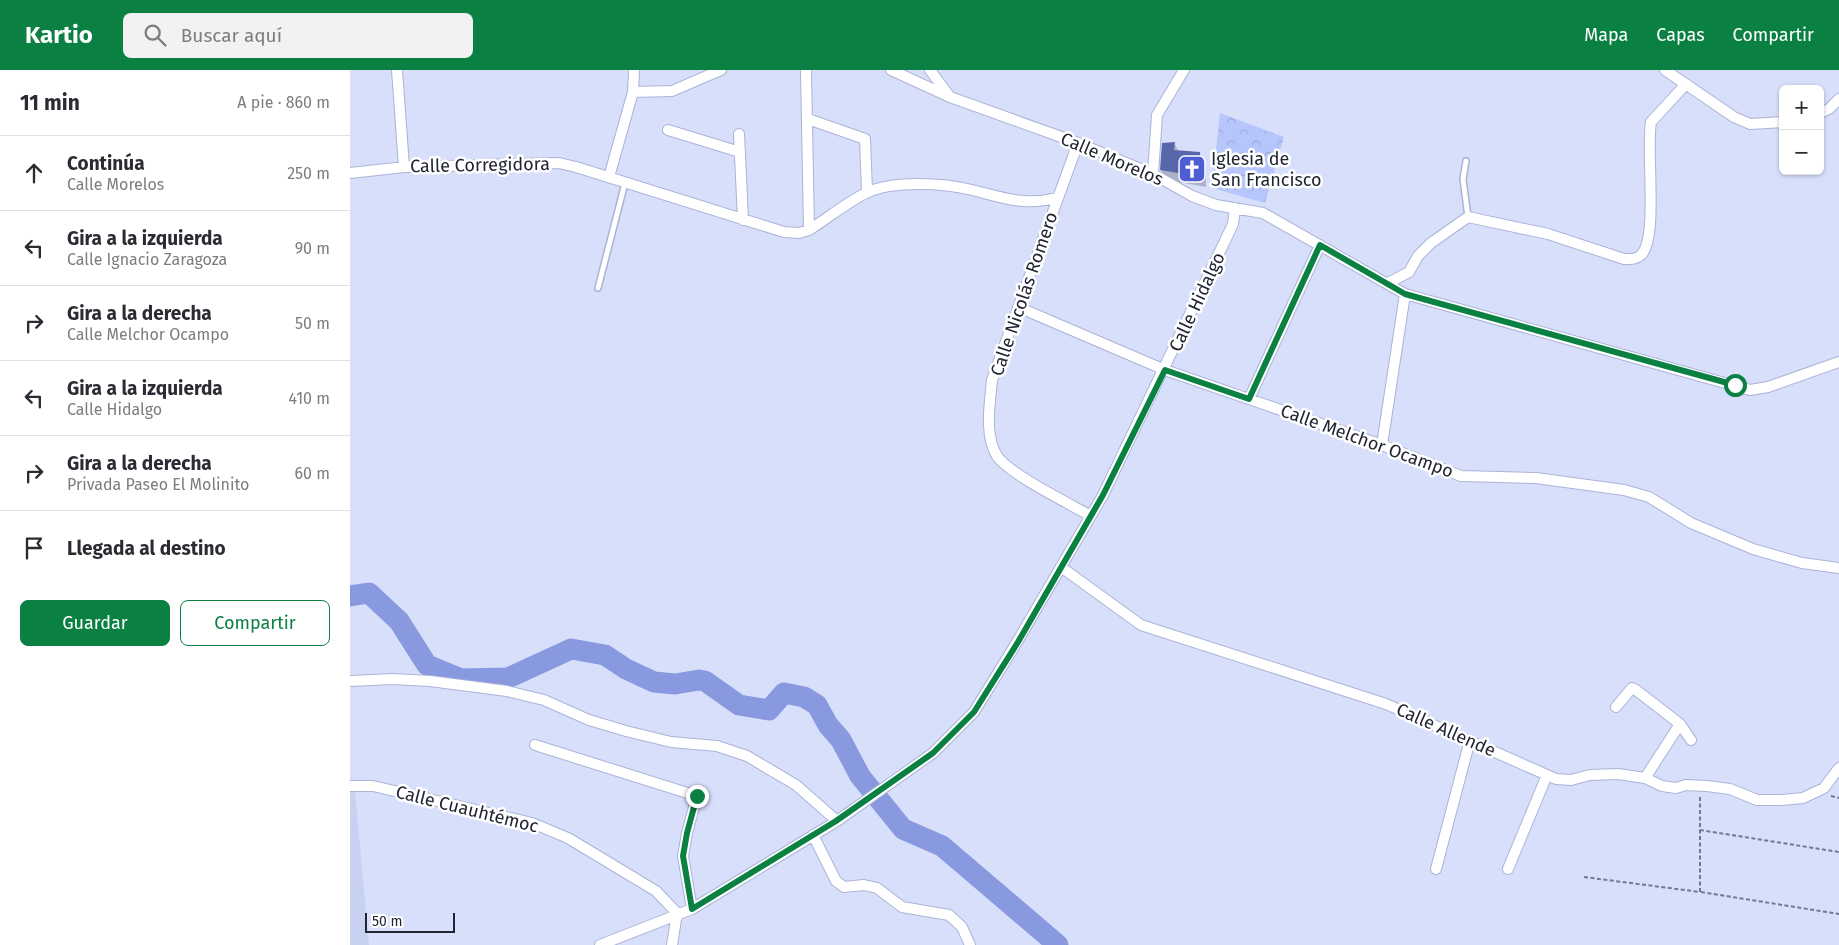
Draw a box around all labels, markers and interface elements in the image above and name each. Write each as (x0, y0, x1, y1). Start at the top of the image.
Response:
search box (123, 13, 473, 58)
text: Kartio (25, 21, 93, 49)
icon: search (141, 21, 169, 49)
text: Buscar aquí (181, 24, 282, 47)
text: Mapa (1584, 24, 1628, 46)
text: Capas (1656, 24, 1705, 46)
text: Compartir (1733, 24, 1814, 46)
map controls (1779, 85, 1824, 175)
button: + (1779, 85, 1824, 130)
text: 11 min (20, 90, 80, 116)
text: A pie · 860 m (237, 93, 330, 112)
street label: Calle Morelos (1057, 128, 1167, 190)
button: − (1779, 130, 1824, 175)
place label: Iglesia de San Francisco (1211, 148, 1322, 191)
text: Continúa (67, 152, 145, 175)
street label: Calle Corregidora (410, 153, 550, 177)
church icon: Iglesia de San Francisco (1177, 154, 1207, 184)
icon: ahead (20, 159, 48, 187)
text: 250 m (287, 164, 330, 183)
text: Calle Morelos (67, 175, 164, 194)
street label: Calle Nicolás Romero (986, 209, 1062, 379)
text: Gira a la izquierda (67, 227, 223, 250)
icon: left (20, 234, 48, 262)
text: 90 m (295, 239, 330, 258)
street label: Calle Hidalgo (1164, 249, 1230, 355)
text: Calle Ignacio Zaragoza (67, 250, 227, 269)
text: Gira a la derecha (67, 302, 212, 325)
icon: right (20, 309, 48, 337)
text: 50 m (295, 314, 330, 333)
text: Calle Melchor Ocampo (67, 325, 229, 344)
route start (1724, 374, 1747, 397)
text: Gira a la izquierda (67, 377, 223, 400)
icon: left (20, 384, 48, 412)
text: 410 m (289, 389, 330, 408)
street label: Calle Melchor Ocampo (1278, 399, 1456, 483)
text: Calle Hidalgo (67, 400, 162, 419)
text: Gira a la derecha (67, 452, 212, 475)
icon: right (20, 459, 48, 487)
text: 60 m (295, 464, 330, 483)
text: Privada Paseo El Molinito (67, 475, 249, 494)
icon: arrive (20, 534, 48, 562)
text: Llegada al destino (67, 537, 226, 560)
button: Guardar (20, 600, 170, 646)
button: Compartir (180, 600, 330, 646)
street label: Calle Allende (1393, 698, 1499, 762)
street label: Calle Cuauhtémoc (393, 781, 541, 837)
route end (686, 785, 709, 808)
scale bar (365, 910, 455, 933)
text: 50 m (372, 913, 403, 930)

